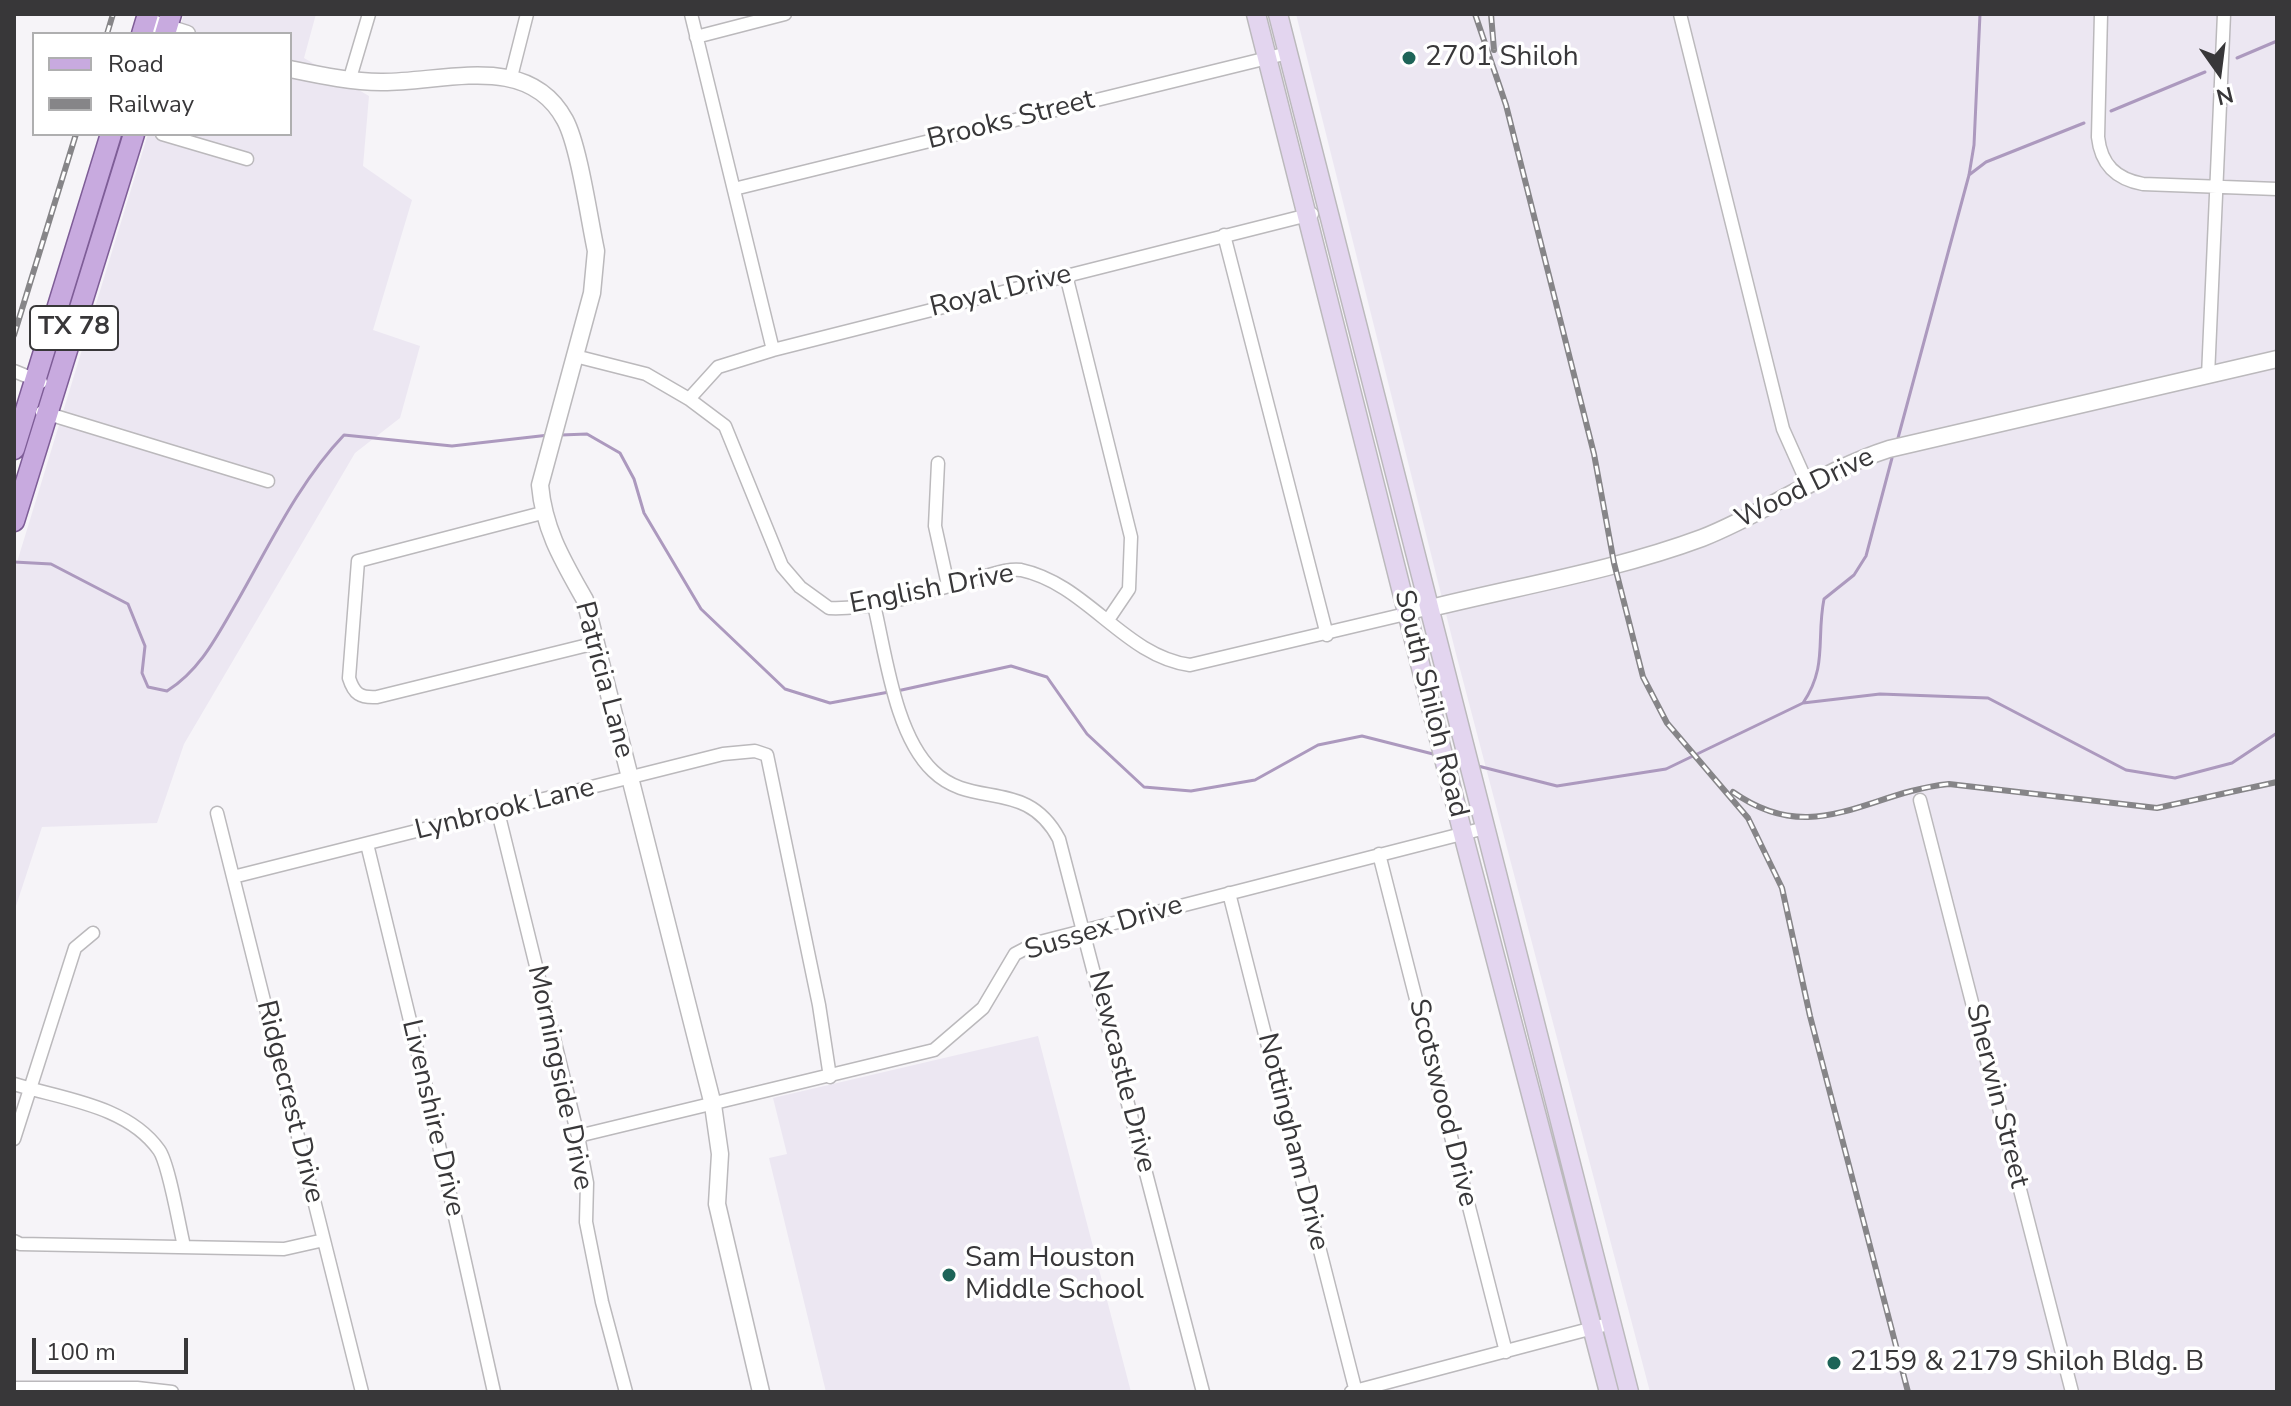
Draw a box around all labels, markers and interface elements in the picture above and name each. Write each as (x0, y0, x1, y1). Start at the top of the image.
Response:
legend (32, 32, 292, 136)
north arrow (2179, 32, 2259, 112)
place label: 2701 Shiloh (1425, 41, 1579, 75)
text: Road (108, 48, 164, 80)
marker: 2701 Shiloh (1400, 49, 1418, 67)
text: N (2213, 79, 2236, 112)
street label: Brooks Street (924, 84, 1098, 158)
text: Railway (108, 88, 194, 120)
street label: Royal Drive (927, 258, 1075, 326)
road number: TX 78 (30, 306, 118, 350)
street label: Wood Drive (1730, 441, 1880, 537)
street label: English Drive (847, 558, 1017, 622)
street label: South Shiloh Road (1386, 587, 1474, 821)
street label: Patricia Lane (566, 598, 640, 762)
street label: Lynbrook Lane (412, 771, 598, 849)
street label: Sussex Drive (1021, 889, 1187, 969)
street label: Morningside Drive (519, 962, 599, 1194)
street label: Newcastle Drive (1080, 968, 1162, 1176)
street label: Scotswood Drive (1400, 996, 1484, 1210)
street label: Ridgecrest Drive (248, 997, 330, 1207)
street label: Sherwin Street (1957, 1001, 2035, 1191)
street label: Livenshire Drive (393, 1016, 471, 1220)
street label: Nottingham Drive (1249, 1030, 1335, 1254)
place label: Sam Houston Middle School (965, 1242, 1144, 1308)
marker: Sam Houston Middle School (940, 1266, 958, 1284)
scale bar (36, 1322, 192, 1372)
text: 100 m (46, 1336, 116, 1368)
place label: 2159 & 2179 Shiloh Bldg. B (1850, 1346, 2204, 1380)
marker: 2159 & 2179 Shiloh Bldg. B (1825, 1354, 1843, 1372)

